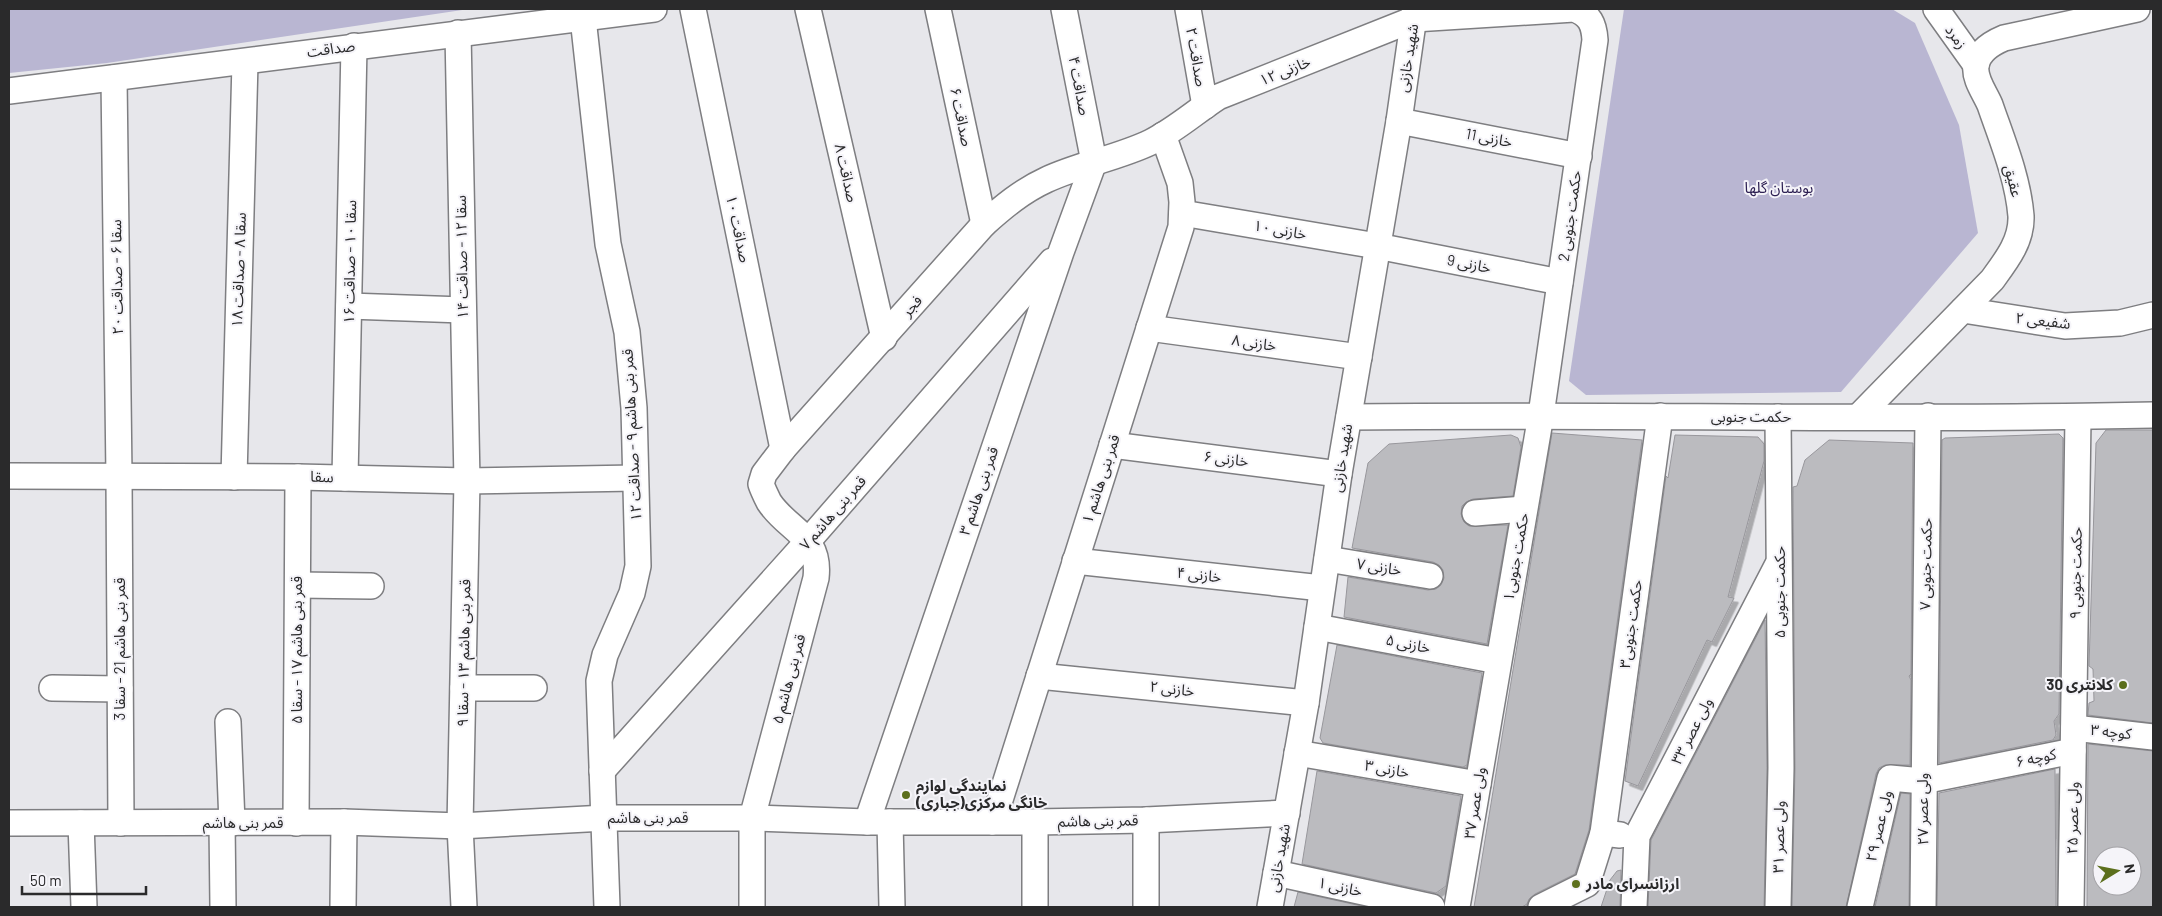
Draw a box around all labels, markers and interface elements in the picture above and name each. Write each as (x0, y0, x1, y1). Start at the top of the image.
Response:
street label: زمرد (1941, 21, 1971, 53)
street label: شهید خازنی (1393, 22, 1422, 94)
street label: صداقت ۲ (1183, 26, 1211, 88)
street label: صداقت (306, 36, 356, 60)
street label: خازنی ۱۲ (1256, 52, 1313, 89)
street label: صداقت ۴ (1065, 55, 1095, 117)
street label: صداقت ۶ (947, 86, 977, 148)
street label: خازنی 11 (1464, 124, 1514, 151)
street label: صداقت ۸ (831, 142, 862, 204)
street label: عقیق (1999, 163, 2027, 200)
street label: حکمت جنوبی 2 (1554, 169, 1585, 263)
park label: بوستان گلها (1745, 178, 1813, 197)
street label: صداقت ۱۰ (723, 193, 755, 264)
street label: سقا ۱۲ - صداقت ۱۴ (451, 195, 471, 319)
street label: سقا ۱۰ - صداقت ۱۶ (339, 200, 359, 324)
street label: سقا ۸ - صداقت ۱۸ (227, 212, 249, 328)
street label: خازنی ۱۰ (1252, 216, 1308, 244)
street label: سقا ۶ - صداقت ۲۰ (106, 219, 126, 335)
street label: خازنی 9 (1446, 250, 1493, 277)
street label: فجر (897, 291, 926, 321)
street label: شفیعی ۲ (2015, 308, 2072, 333)
street label: خازنی ۸ (1230, 330, 1278, 355)
street label: قمر بنی هاشم ۹ - صداقت ۱۲ (617, 348, 648, 522)
street label: حکمت جنوبی (1711, 407, 1791, 426)
street label: شهید خازنی (1327, 422, 1356, 494)
street label: قمر بنی هاشم ۱ (1077, 432, 1126, 526)
street label: قمر بنی هاشم ۳ (955, 444, 1005, 538)
street label: خازنی ۶ (1203, 446, 1250, 471)
street label: سقا (310, 467, 334, 485)
street label: قمر بنی هاشم ۷ (795, 471, 872, 555)
street label: حکمت جنوبی۱ (1498, 511, 1533, 603)
street label: حکمت جنوبی ۷ (1915, 518, 1936, 610)
street label: حکمت جنوبی ۹ (2065, 527, 2086, 619)
street label: حکمت جنوبی ۵ (1770, 546, 1789, 638)
street label: خازنی ۷ (1355, 554, 1403, 579)
street label: خازنی ۴ (1176, 563, 1223, 586)
street label: قمر بنی هاشم ۱۷ - سقا ۵ (287, 576, 308, 724)
street label: قمر بنی هاشم 21 - سقا 3 (110, 577, 131, 721)
street label: حکمت جنوبی۳ (1615, 578, 1646, 669)
street label: قمر بنی هاشم ۱۳ - سقا ۹ (453, 579, 476, 727)
street label: خازنی ۵ (1384, 630, 1432, 657)
street label: قمر بنی هاشم ۵ (767, 632, 812, 726)
place label: کلانتری 30 (2046, 675, 2113, 694)
street label: خازنی ۲ (1149, 677, 1196, 700)
marker: کلانتری 30 (2117, 679, 2129, 691)
street label: ولی عصر ۳۳ (1667, 694, 1716, 767)
street label: کوچه ۳ (2090, 720, 2133, 744)
street label: کوچه ۶ (2014, 744, 2059, 772)
street label: خازنی ۳ (1363, 755, 1411, 782)
street label: ولی عصر ۳۷ (1459, 766, 1490, 840)
street label: ولی عصر ۲۷ (1913, 773, 1932, 845)
place label: نمایندگی لوازم خانگی مرکزی(جباری) (915, 776, 1048, 812)
street label: ولی عصر ۲۵ (2062, 782, 2083, 854)
street label: ولی عصر ۲۹ (1861, 788, 1896, 863)
marker: نمایندگی لوازم خانگی مرکزی(جباری) (900, 789, 912, 801)
street label: ولی عصر ۳۱ (1768, 801, 1789, 873)
street label: قمر بنی هاشم (608, 808, 689, 829)
street label: قمر بنی هاشم (1057, 810, 1139, 833)
street label: قمر بنی هاشم (203, 813, 284, 834)
street label: شهید خازنی (1263, 822, 1294, 894)
north arrow (2092, 846, 2142, 896)
text: N (2121, 863, 2139, 875)
scale bar (22, 864, 146, 896)
text: 50 m (30, 871, 62, 889)
street label: خازنی ۱ (1316, 873, 1364, 901)
place label: ارزانسرای مادر (1585, 874, 1679, 893)
marker: ارزانسرای مادر (1570, 878, 1582, 890)

